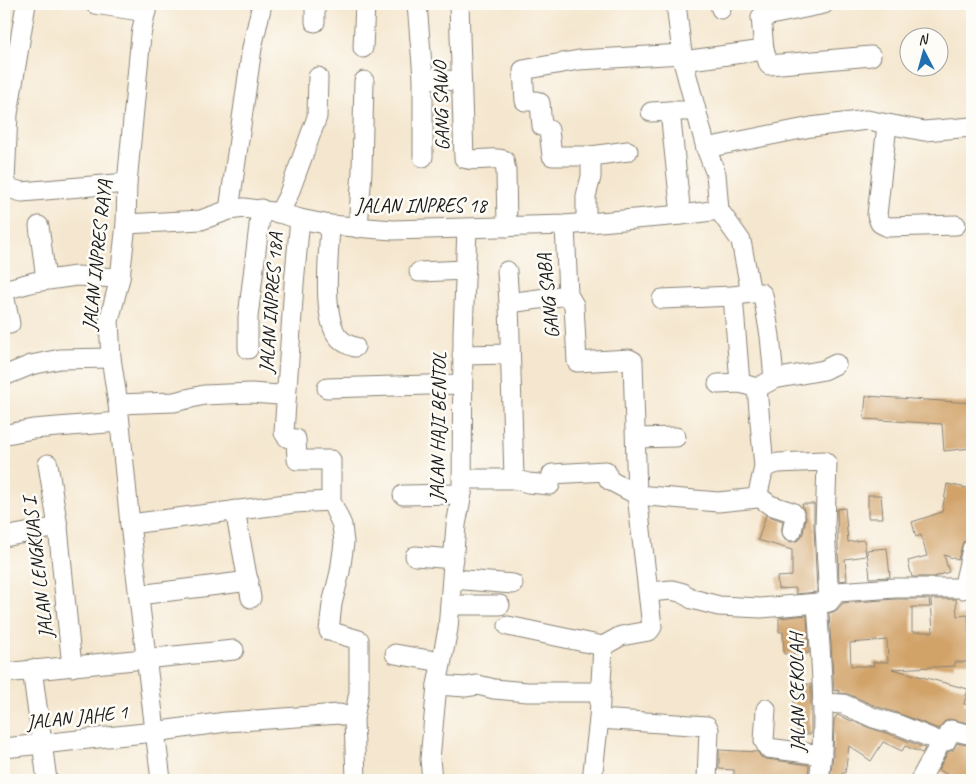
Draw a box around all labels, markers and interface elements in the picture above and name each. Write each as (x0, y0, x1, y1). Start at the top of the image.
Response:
north arrow (898, 28, 948, 78)
text: N (917, 30, 930, 48)
street label: GANG SAWO (427, 59, 455, 151)
street label: JALAN INPRES RAYA (77, 177, 117, 333)
street label: JALAN INPRES 18 (355, 193, 488, 218)
street label: JALAN INPRES 18A (254, 231, 288, 375)
street label: GANG SABA (531, 251, 565, 340)
street label: JALAN HAJI BENTOL (424, 351, 452, 503)
street label: JALAN LENGKUAS I (16, 492, 59, 641)
street label: JALAN SEKOLAH (783, 629, 811, 754)
street label: JALAN JAHE 1 (24, 699, 130, 735)

